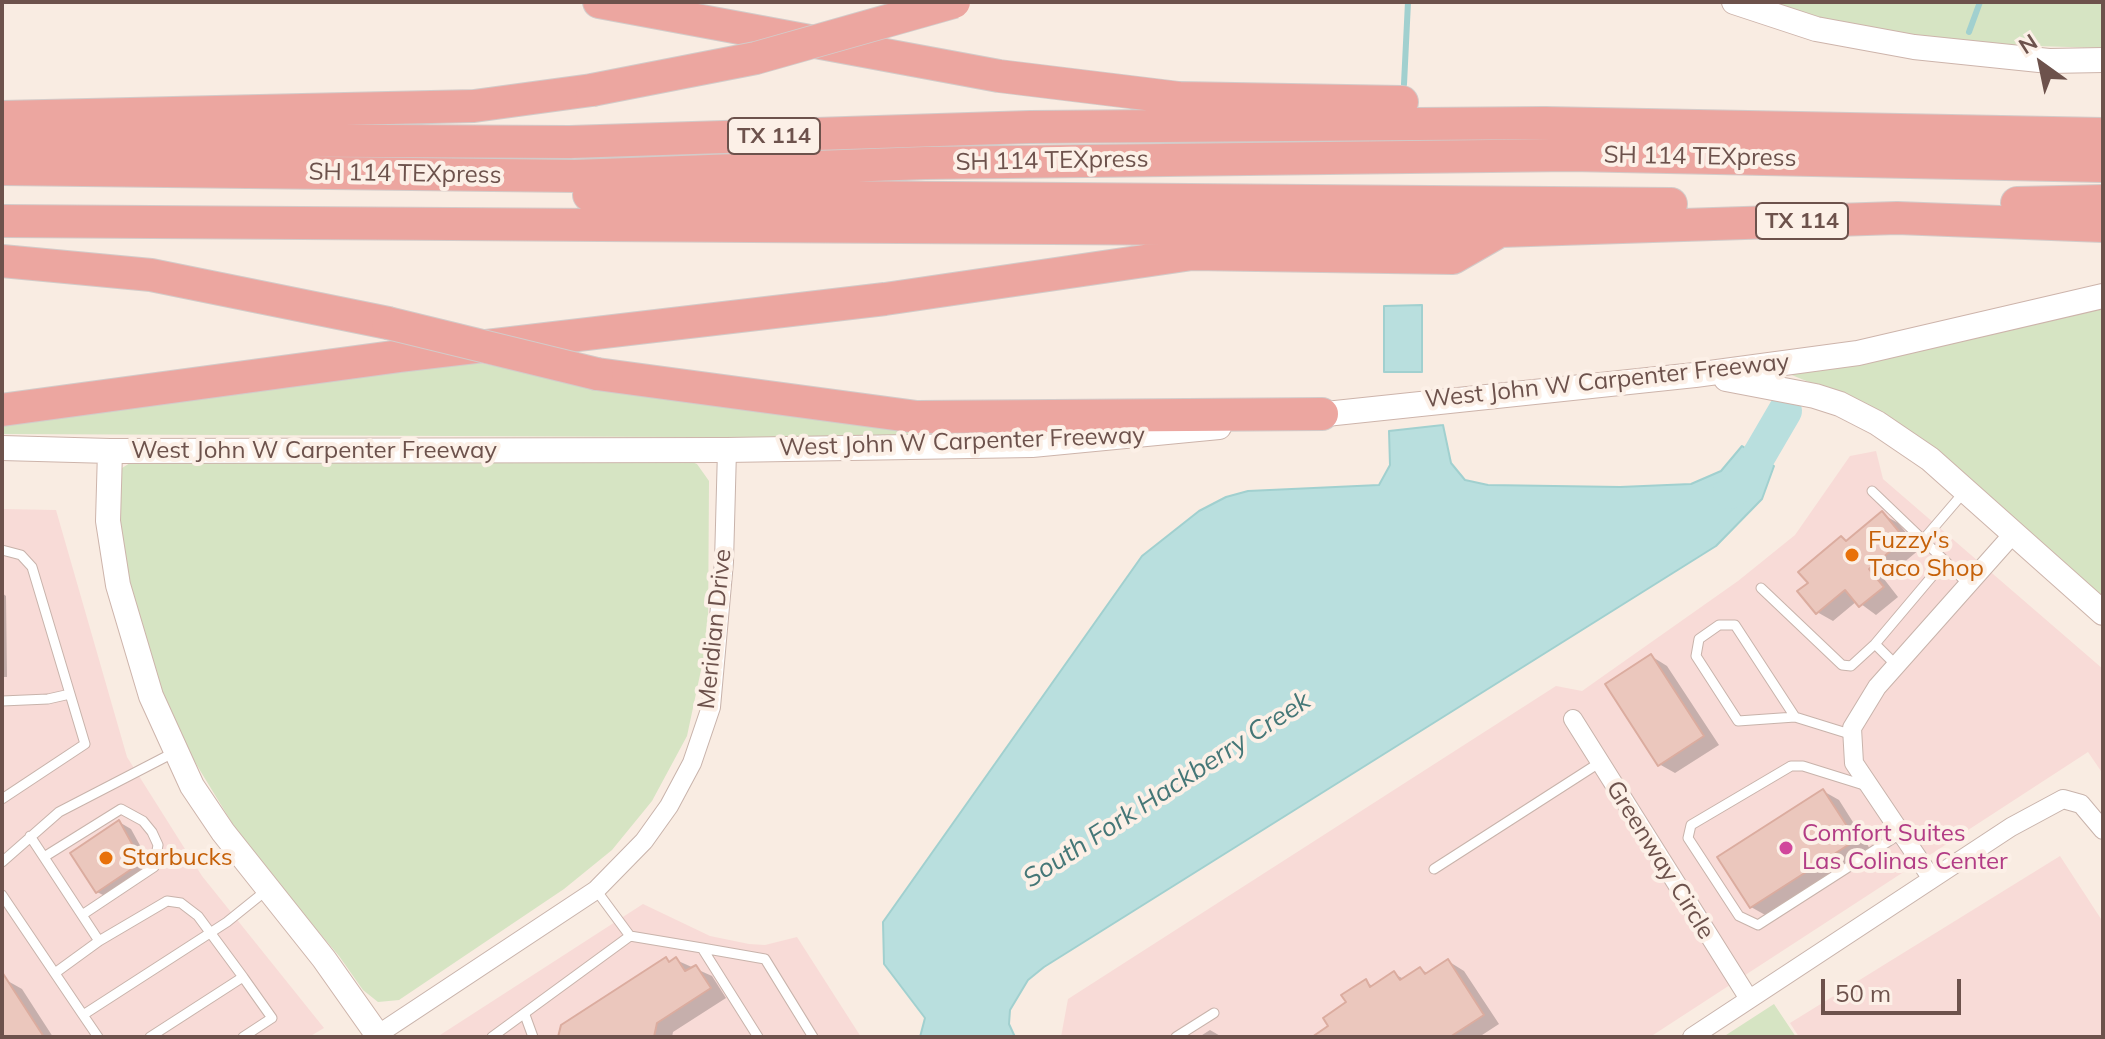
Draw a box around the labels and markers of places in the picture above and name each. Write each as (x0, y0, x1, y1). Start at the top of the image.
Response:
place label: Fuzzy's Taco Shop (1868, 527, 1984, 583)
marker: Fuzzy's Taco Shop (1843, 546, 1861, 564)
place label: Comfort Suites Las Colinas Center (1802, 820, 2008, 876)
marker: Comfort Suites Las Colinas Center (1777, 839, 1795, 857)
place label: Starbucks (122, 844, 233, 872)
marker: Starbucks (97, 849, 115, 867)

